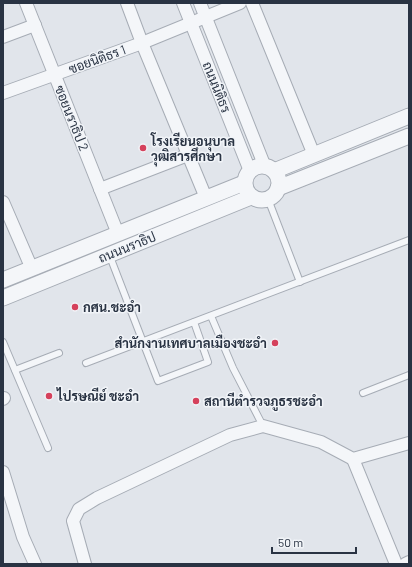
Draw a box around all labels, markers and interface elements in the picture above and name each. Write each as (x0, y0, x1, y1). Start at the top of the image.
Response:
street label: ซอยนิติธร 1 (66, 41, 128, 77)
street label: ถนนนิติธร (200, 59, 234, 115)
street label: ซอยนราธิป 2 (52, 83, 92, 153)
place label: โรงเรียนอนุบาล วุฒิสารศึกษา (150, 132, 235, 167)
marker: โรงเรียนอนุบาล วุฒิสารศึกษา (138, 143, 148, 153)
street label: ถนนนราธิป (96, 228, 158, 266)
place label: กศน.ชะอำ (83, 299, 141, 315)
marker: กศน.ชะอำ (70, 302, 80, 312)
place label: สํานักงานเทศบาลเมืองชะอำ (114, 334, 267, 351)
marker: สํานักงานเทศบาลเมืองชะอำ (270, 338, 280, 348)
place label: ไปรษณีย์ ชะอำ (56, 387, 139, 404)
marker: ไปรษณีย์ ชะอำ (44, 391, 54, 401)
place label: สถานีตำรวจภูธรชะอำ (204, 392, 323, 412)
marker: สถานีตำรวจภูธรชะอำ (191, 396, 201, 406)
scale bar (272, 529, 356, 555)
text: 50 m (278, 535, 303, 549)

